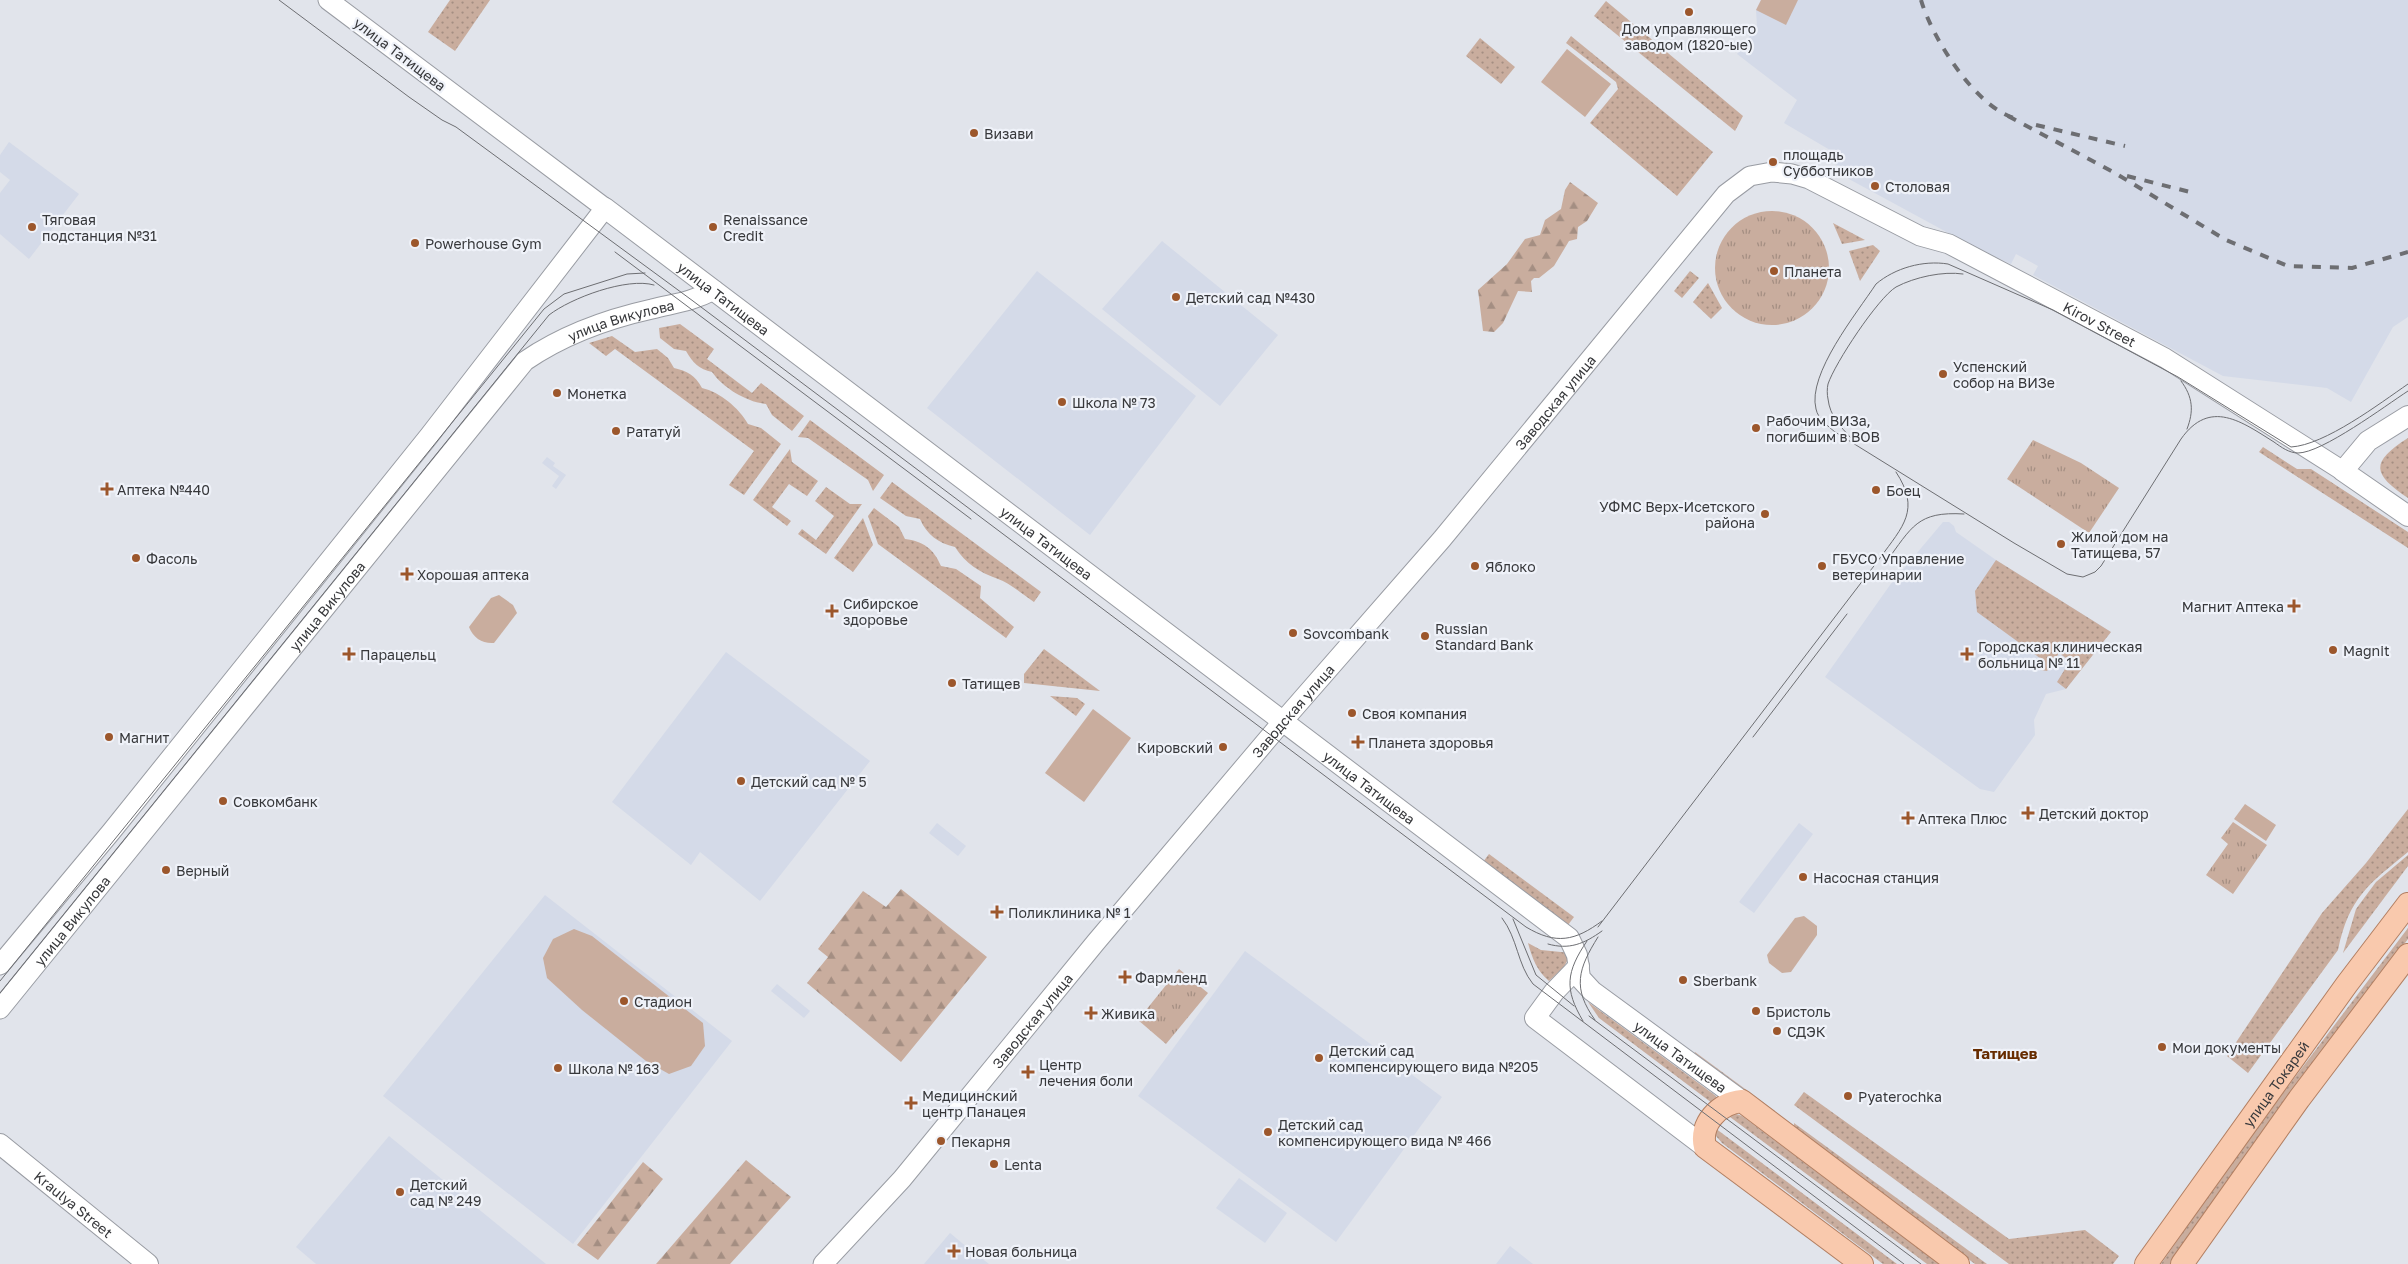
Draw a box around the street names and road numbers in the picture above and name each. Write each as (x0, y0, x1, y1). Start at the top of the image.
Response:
street label: улица Татищева (351, 14, 449, 94)
street label: улица Татищева (674, 258, 773, 338)
street label: улица Викулова (565, 296, 676, 344)
street label: Kirov Street (2061, 298, 2139, 350)
street label: Заводская улица (1511, 351, 1599, 453)
street label: улица Татищева (997, 502, 1096, 583)
street label: улица Викулова (285, 557, 368, 654)
street label: Заводская улица (1248, 660, 1337, 761)
street label: улица Татищева (1320, 747, 1419, 827)
street label: улица Викулова (30, 872, 113, 969)
street label: Заводская улица (988, 970, 1076, 1071)
street label: улица Татищева (1631, 1016, 1731, 1096)
street label: улица Токарей (2239, 1037, 2312, 1130)
street label: Kraulya Street (31, 1167, 116, 1241)

